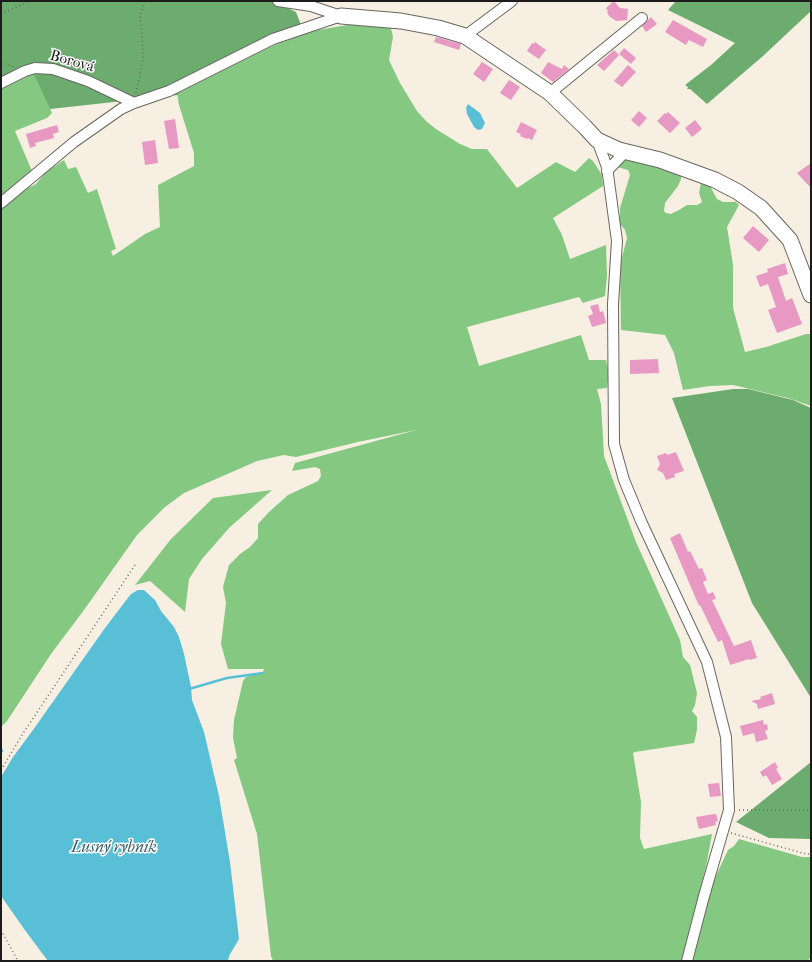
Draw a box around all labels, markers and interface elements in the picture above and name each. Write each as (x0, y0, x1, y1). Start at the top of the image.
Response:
street label: Borová (48, 47, 96, 77)
water label: Lusný rybník (71, 838, 157, 858)

